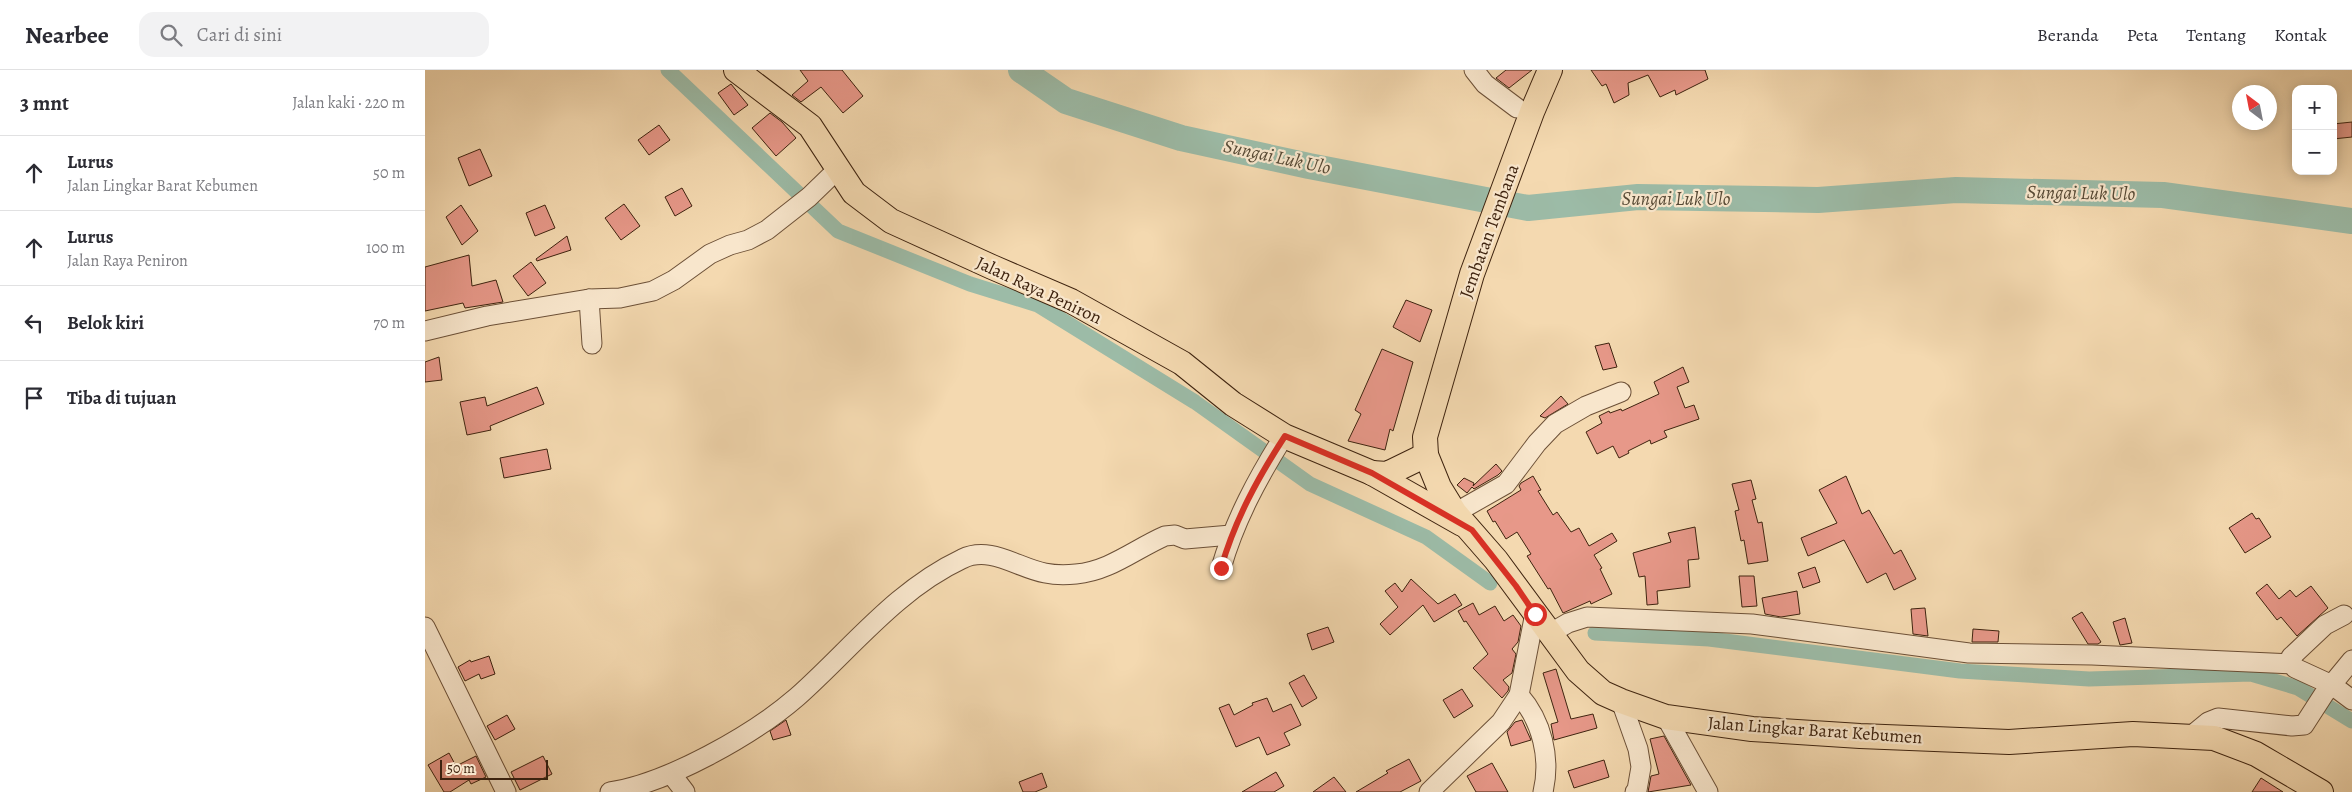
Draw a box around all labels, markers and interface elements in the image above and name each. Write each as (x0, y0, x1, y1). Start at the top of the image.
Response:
search box (139, 12, 489, 57)
text: Nearbee (25, 19, 109, 51)
icon: search (157, 21, 185, 49)
text: Cari di sini (197, 22, 282, 48)
text: Beranda (2037, 23, 2099, 47)
text: Peta (2127, 23, 2158, 47)
text: Tentang (2186, 23, 2246, 47)
text: Kontak (2274, 23, 2327, 47)
north arrow (2232, 85, 2277, 130)
map controls (2292, 85, 2337, 175)
button: + (2292, 85, 2337, 130)
text: 3 mnt (20, 89, 69, 117)
text: Jalan kaki · 220 m (292, 92, 405, 114)
button: − (2292, 130, 2337, 175)
water label: Sungai Luk Ulo (1221, 133, 1333, 181)
text: Lurus (67, 149, 113, 175)
icon: ahead (20, 159, 48, 187)
street label: Jembatan Tembana (1454, 160, 1525, 301)
text: 50 m (373, 162, 405, 184)
text: Jalan Lingkar Barat Kebumen (67, 175, 258, 197)
water label: Sungai Luk Ulo (2026, 179, 2136, 207)
water label: Sungai Luk Ulo (1622, 186, 1731, 212)
text: Lurus (67, 224, 113, 250)
icon: ahead (20, 234, 48, 262)
text: 100 m (366, 237, 405, 259)
text: Jalan Raya Peniron (67, 250, 188, 272)
street label: Jalan Raya Peniron (972, 250, 1106, 330)
icon: left (20, 309, 48, 337)
text: Belok kiri (67, 310, 144, 336)
text: 70 m (373, 312, 405, 334)
icon: arrive (20, 384, 48, 412)
text: Tiba di tujuan (67, 385, 176, 411)
route end (1210, 557, 1233, 580)
route start (1524, 603, 1547, 626)
street label: Jalan Lingkar Barat Kebumen (1707, 711, 1923, 749)
scale bar (440, 757, 547, 780)
text: 50 m (447, 759, 475, 778)

